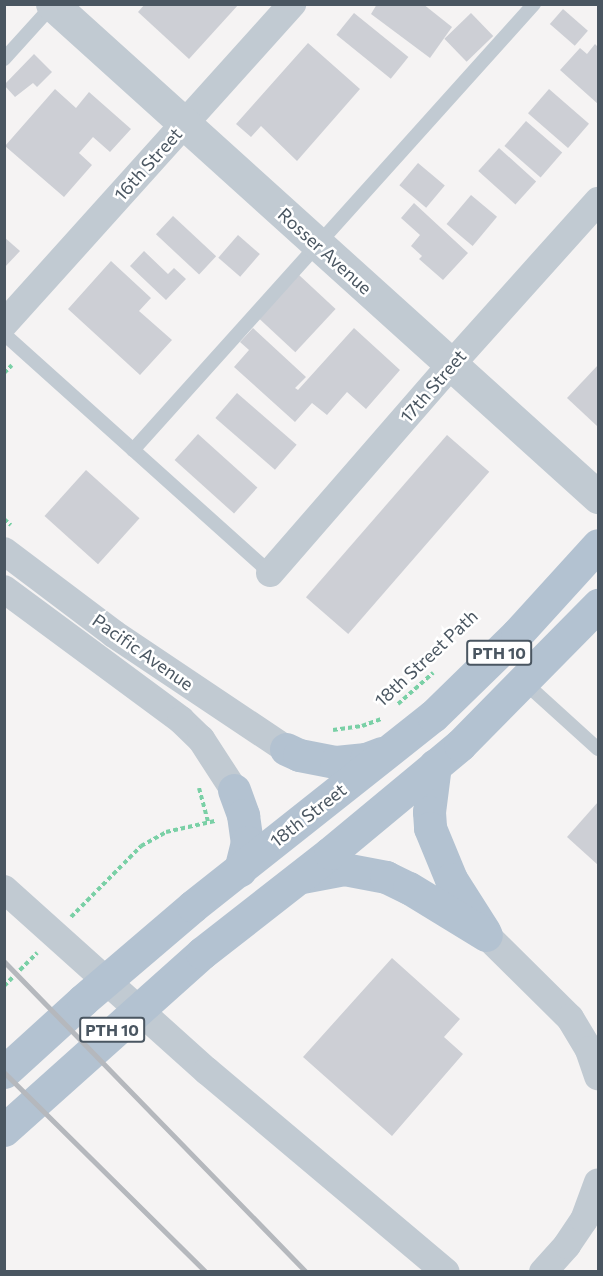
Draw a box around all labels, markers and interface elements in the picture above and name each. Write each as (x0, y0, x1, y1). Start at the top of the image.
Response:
street label: 16th Street (110, 123, 186, 205)
street label: Rosser Avenue (274, 203, 376, 299)
street label: 17th Street (396, 345, 470, 427)
street label: 18th Street Path (370, 605, 482, 711)
street label: Pacific Avenue (88, 609, 198, 695)
road number: PTH 10 (466, 640, 532, 666)
street label: 18th Street (266, 779, 350, 851)
road number: PTH 10 (79, 1017, 145, 1043)

